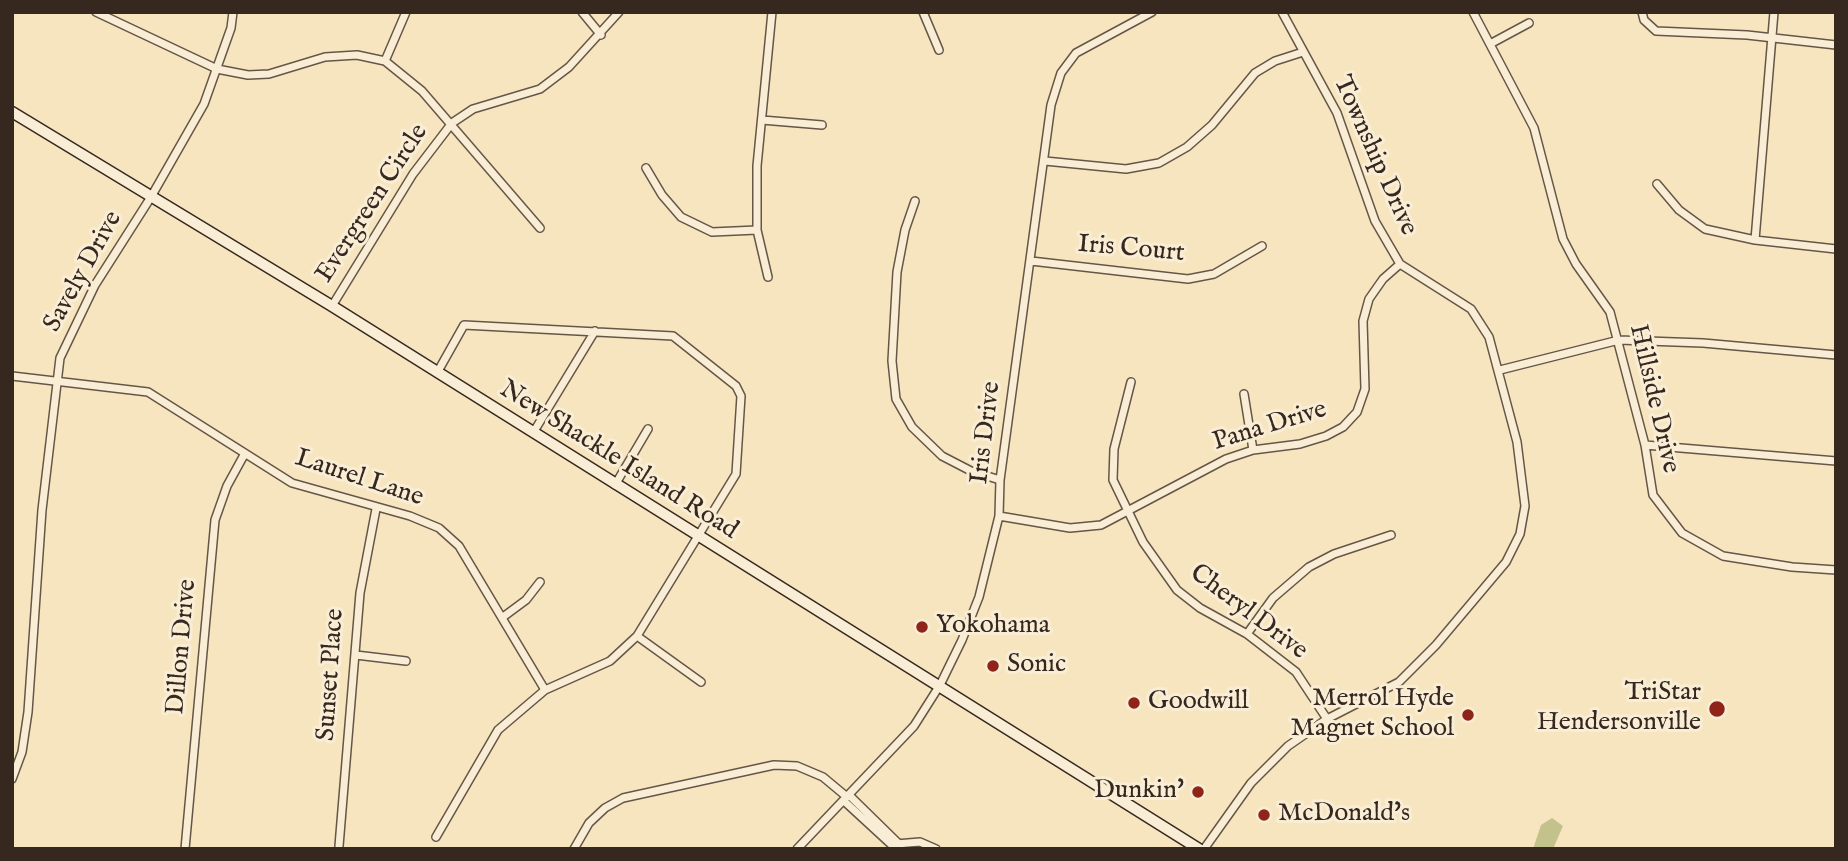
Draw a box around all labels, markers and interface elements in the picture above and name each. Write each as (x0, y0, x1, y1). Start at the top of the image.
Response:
street label: Township Drive (1325, 71, 1423, 241)
street label: Evergreen Circle (310, 119, 436, 289)
street label: Savely Drive (38, 206, 130, 338)
street label: Iris Court (1076, 230, 1186, 270)
street label: Hillside Drive (1621, 322, 1685, 476)
street label: New Shackle Island Road (493, 375, 743, 547)
street label: Iris Drive (965, 380, 1009, 486)
street label: Pana Drive (1209, 395, 1331, 459)
street label: Laurel Lane (291, 444, 427, 514)
street label: Cheryl Drive (1183, 559, 1313, 667)
street label: Dillon Drive (162, 578, 204, 716)
street label: Sunset Place (312, 608, 352, 742)
place label: Yokohama (936, 611, 1050, 643)
marker: Yokohama (914, 619, 930, 635)
place label: Sonic (1007, 650, 1066, 682)
marker: Sonic (985, 658, 1001, 674)
place label: TriStar Hendersonville (1537, 678, 1701, 740)
place label: Merrol Hyde Magnet School (1291, 684, 1454, 746)
place label: Goodwill (1148, 687, 1249, 719)
marker: Goodwill (1126, 695, 1142, 711)
marker: TriStar Hendersonville (1707, 699, 1727, 719)
marker: Merrol Hyde Magnet School (1460, 707, 1476, 723)
place label: Dunkin' (1094, 776, 1184, 808)
marker: Dunkin' (1190, 784, 1206, 800)
place label: McDonald's (1278, 799, 1410, 831)
marker: McDonald's (1256, 807, 1272, 823)

